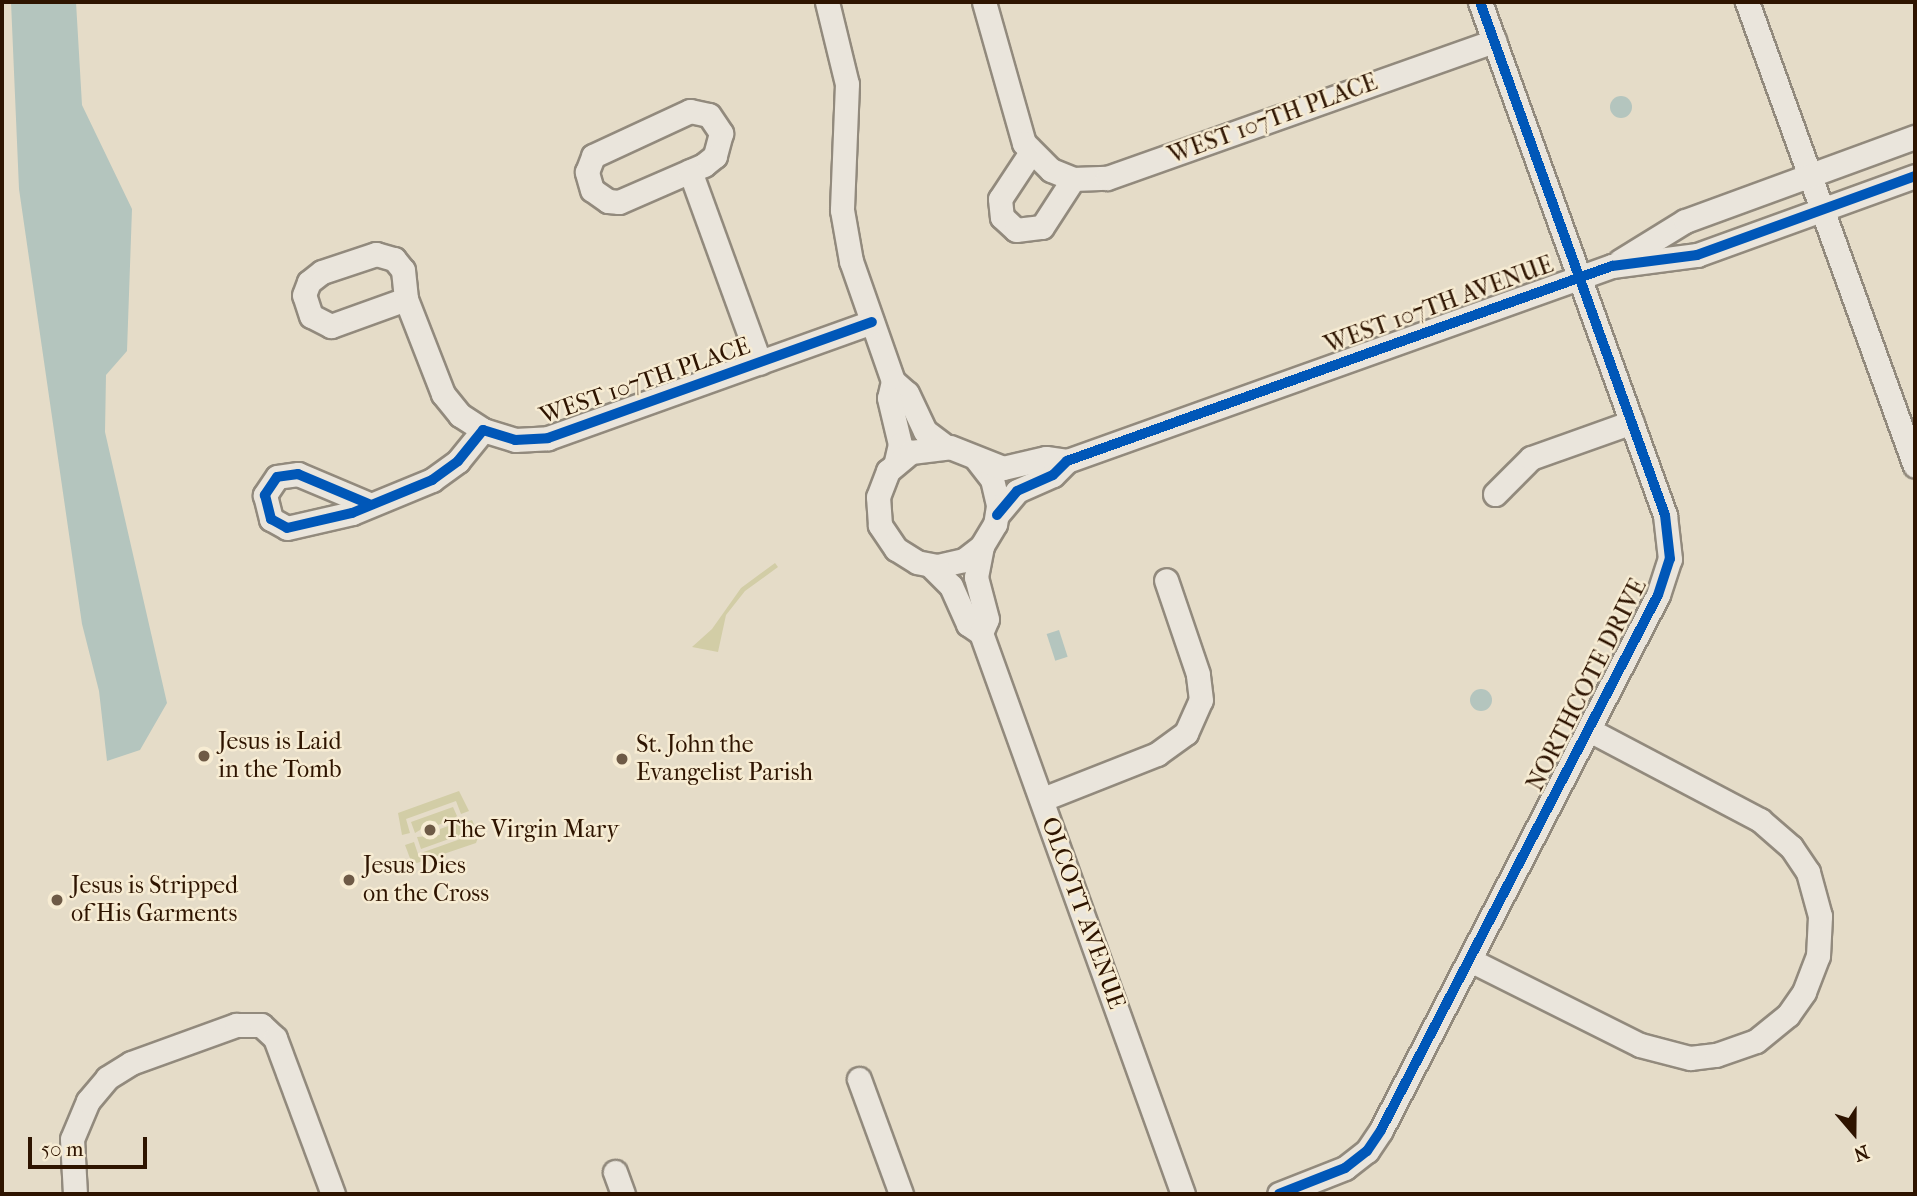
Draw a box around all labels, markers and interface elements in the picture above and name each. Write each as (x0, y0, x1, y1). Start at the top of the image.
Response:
street label: WEST 107TH PLACE (1164, 68, 1382, 170)
street label: WEST 107TH AVENUE (1321, 250, 1557, 360)
street label: WEST 107TH PLACE (536, 331, 754, 431)
street label: NORTHCOTE DRIVE (1521, 574, 1653, 796)
place label: Jesus is Laid in the Tomb (218, 728, 342, 784)
place label: St. John the Evangelist Parish (636, 731, 813, 787)
marker: Jesus is Laid in the Tomb (196, 748, 212, 764)
marker: St. John the Evangelist Parish (614, 751, 630, 767)
street label: OLCOTT AVENUE (1035, 813, 1131, 1013)
place label: The Virgin Mary (444, 816, 619, 844)
marker: The Virgin Mary (422, 822, 438, 838)
place label: Jesus Dies on the Cross (363, 852, 489, 908)
place label: Jesus is Stripped of His Garments (71, 872, 238, 928)
marker: Jesus Dies on the Cross (341, 872, 357, 888)
marker: Jesus is Stripped of His Garments (49, 892, 65, 908)
north arrow (1819, 1098, 1889, 1168)
scale bar (32, 1122, 150, 1166)
text: 50 m (41, 1137, 84, 1161)
text: N (1851, 1140, 1872, 1166)

